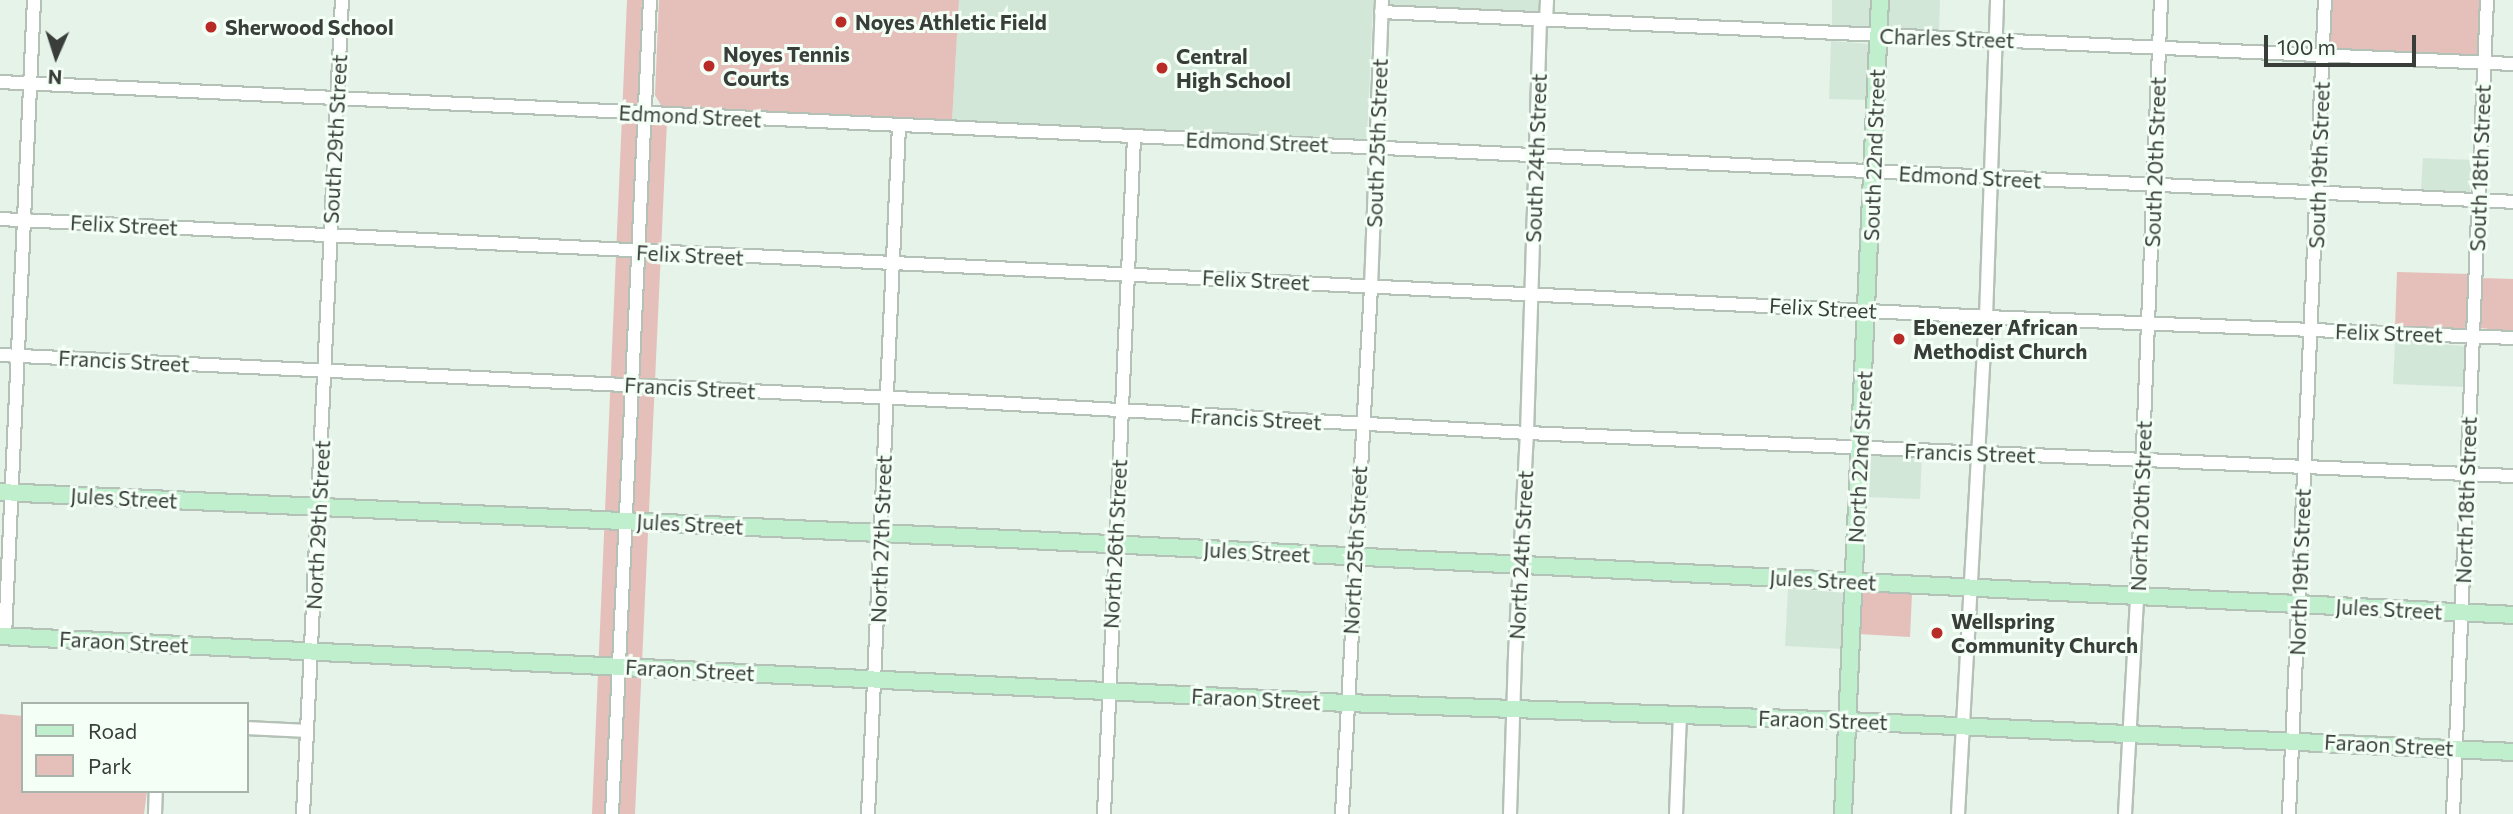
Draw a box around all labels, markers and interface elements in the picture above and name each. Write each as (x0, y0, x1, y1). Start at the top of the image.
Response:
place label: Noyes Athletic Field (855, 9, 1047, 35)
place label: Sherwood School (225, 14, 394, 40)
marker: Noyes Athletic Field (833, 14, 849, 30)
marker: Sherwood School (203, 19, 219, 35)
north arrow (21, 21, 91, 91)
scale bar (2268, 21, 2420, 65)
street label: Charles Street (1879, 23, 2015, 53)
text: 100 m (2277, 34, 2336, 59)
place label: Noyes Tennis Courts (723, 41, 850, 91)
place label: Central High School (1176, 43, 1291, 93)
street label: South 29th Street (318, 54, 352, 224)
marker: Noyes Tennis Courts (701, 58, 717, 74)
street label: South 25th Street (1361, 58, 1393, 228)
marker: Central High School (1154, 60, 1170, 76)
text: N (47, 66, 63, 89)
street label: South 22nd Street (1858, 69, 1890, 241)
street label: South 24th Street (1520, 73, 1552, 243)
street label: South 20th Street (2139, 76, 2171, 248)
street label: South 19th Street (2303, 81, 2335, 249)
street label: South 18th Street (2464, 84, 2496, 252)
street label: Edmond Street (618, 100, 762, 132)
street label: Edmond Street (1185, 127, 1329, 157)
street label: Edmond Street (1898, 161, 2042, 193)
street label: Felix Street (69, 210, 179, 240)
street label: Felix Street (635, 240, 745, 270)
street label: Felix Street (1201, 265, 1311, 295)
street label: Felix Street (1768, 293, 1878, 323)
place label: Ebenezer African Methodist Church (1913, 314, 2087, 364)
street label: Felix Street (2335, 319, 2443, 347)
marker: Ebenezer African Methodist Church (1891, 331, 1907, 347)
street label: Francis Street (58, 345, 190, 377)
street label: North 22nd Street (1843, 370, 1877, 544)
street label: Francis Street (624, 372, 756, 404)
street label: Francis Street (1190, 403, 1322, 435)
street label: North 18th Street (2450, 416, 2482, 584)
street label: North 20th Street (2125, 420, 2157, 592)
street label: Francis Street (1904, 438, 2036, 468)
street label: North 29th Street (301, 440, 335, 610)
street label: North 27th Street (865, 455, 897, 623)
street label: North 26th Street (1098, 459, 1132, 629)
street label: North 25th Street (1338, 465, 1372, 635)
street label: North 24th Street (1504, 470, 1538, 640)
street label: Jules Street (70, 483, 178, 513)
street label: North 19th Street (2284, 488, 2316, 656)
street label: Jules Street (636, 509, 744, 539)
street label: Jules Street (1203, 537, 1311, 567)
street label: Jules Street (1769, 565, 1877, 595)
street label: Jules Street (2335, 594, 2443, 624)
place label: Wellspring Community Church (1951, 608, 2138, 658)
marker: Wellspring Community Church (1929, 625, 1945, 641)
street label: Faraon Street (59, 626, 189, 658)
street label: Faraon Street (625, 654, 755, 686)
street label: Faraon Street (1191, 683, 1321, 715)
legend (21, 702, 248, 793)
street label: Faraon Street (1758, 705, 1888, 735)
text: Road (88, 718, 137, 743)
street label: Faraon Street (2324, 729, 2454, 761)
text: Park (88, 753, 132, 778)

